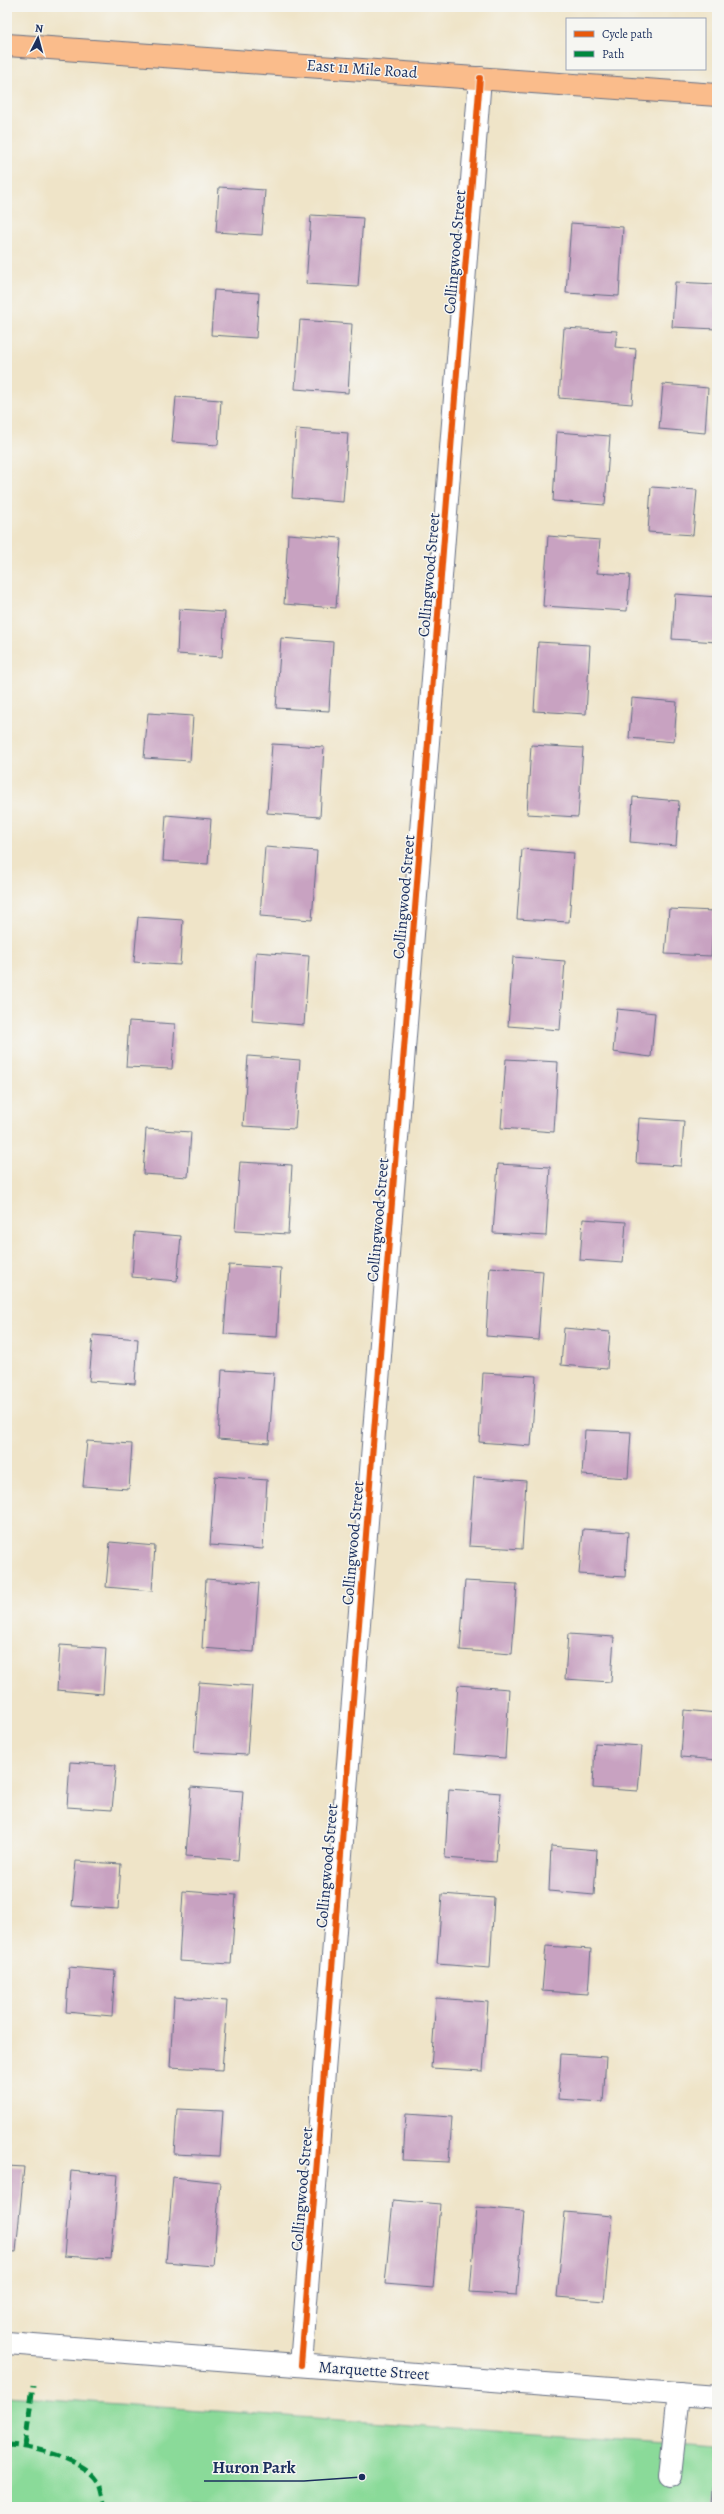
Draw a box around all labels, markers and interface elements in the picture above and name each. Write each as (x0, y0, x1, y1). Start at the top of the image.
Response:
north arrow (18, 18, 58, 58)
legend (566, 18, 706, 70)
text: N (34, 21, 44, 36)
text: Cycle path (602, 26, 653, 42)
text: Path (602, 46, 625, 62)
street label: East 11 Mile Road (306, 54, 419, 84)
street label: Collingwood Street (439, 189, 471, 315)
street label: Collingwood Street (413, 512, 445, 638)
street label: Collingwood Street (388, 834, 420, 960)
street label: Collingwood Street (362, 1157, 394, 1283)
street label: Collingwood Street (337, 1480, 369, 1606)
street label: Collingwood Street (311, 1803, 343, 1929)
street label: Collingwood Street (286, 2126, 318, 2252)
street label: Marquette Street (318, 2356, 430, 2386)
callout: Huron Park (204, 2452, 304, 2481)
text: Huron Park (212, 2456, 296, 2479)

